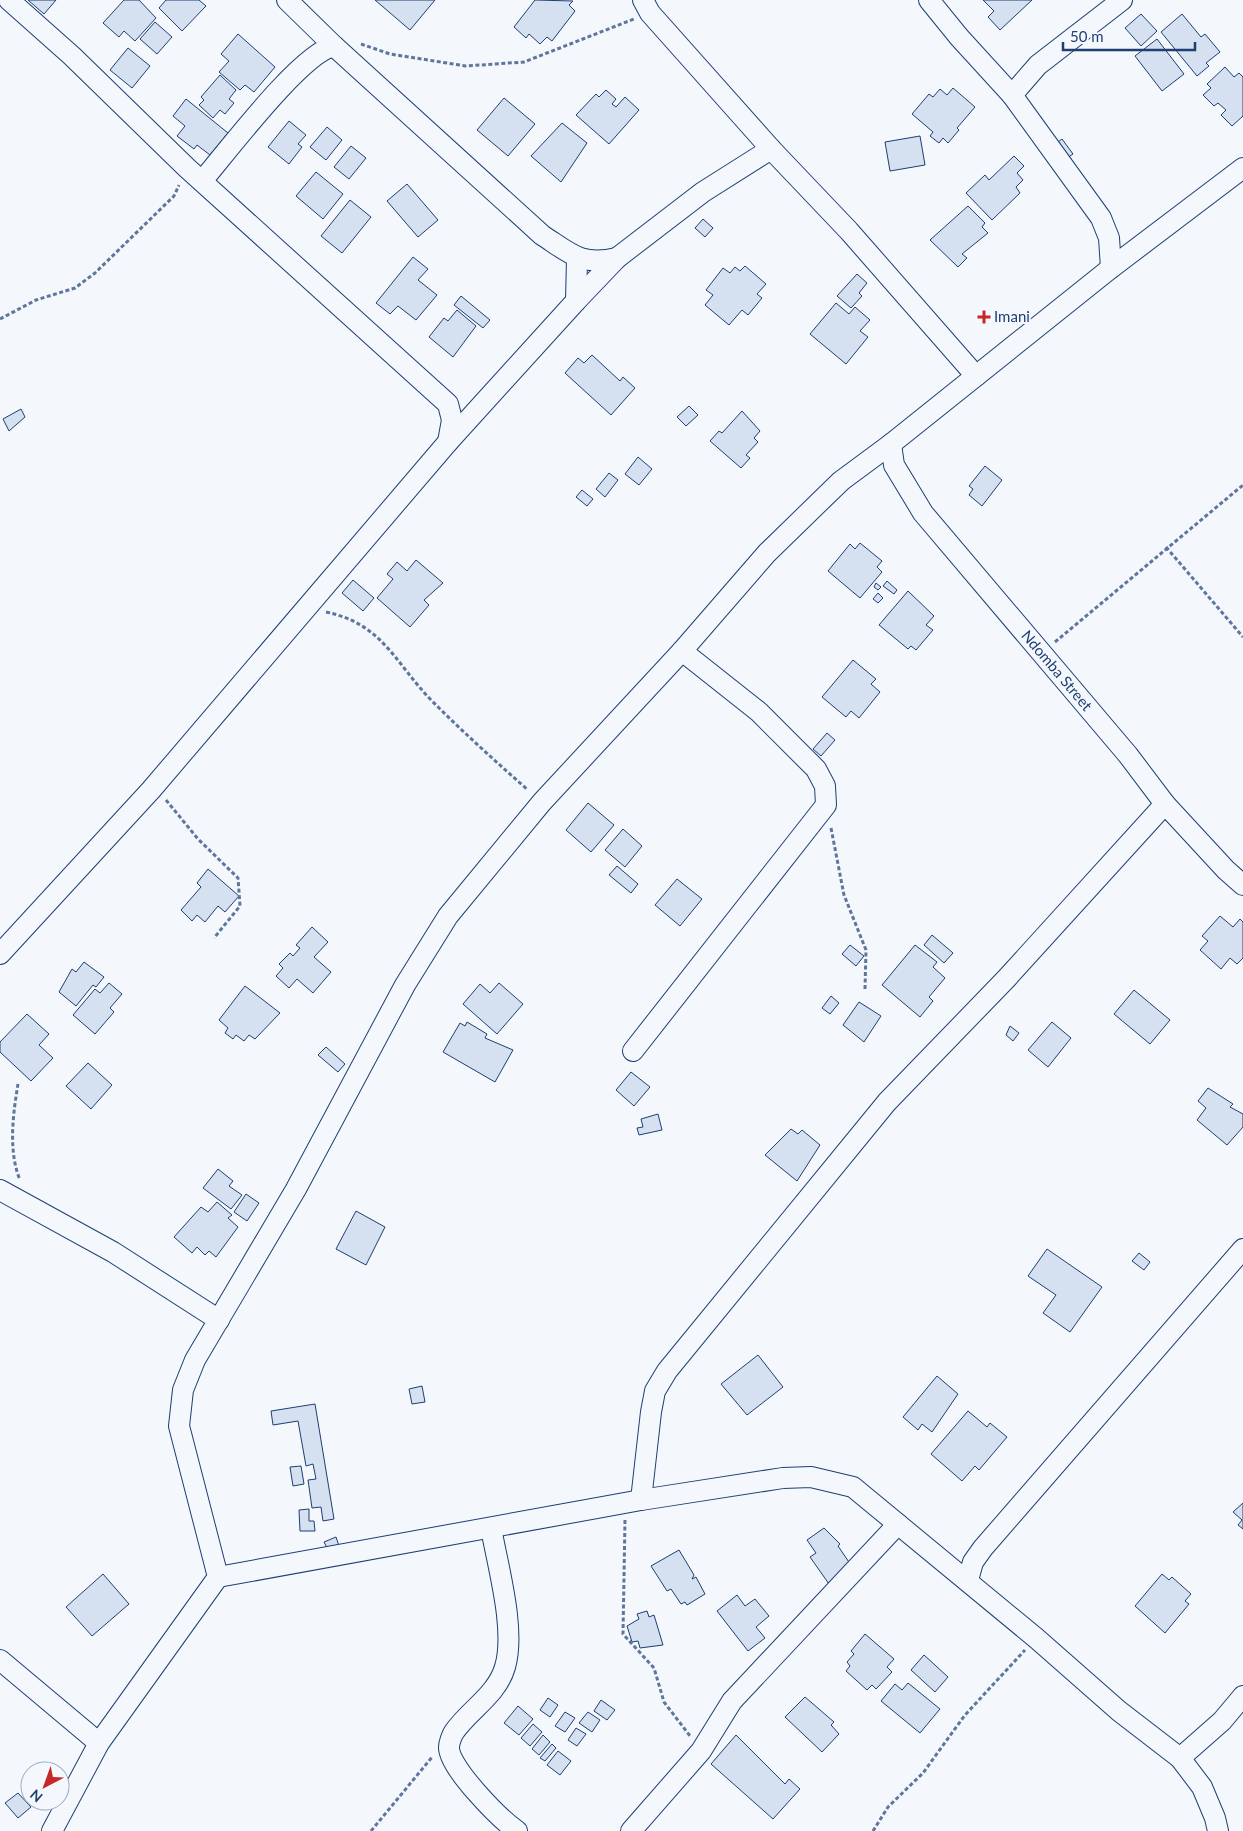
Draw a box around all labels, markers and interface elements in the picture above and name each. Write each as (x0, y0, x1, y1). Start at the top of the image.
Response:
scale bar (1063, 20, 1196, 52)
text: 50 m (1070, 27, 1104, 45)
place label: Imani (994, 307, 1030, 325)
marker: Imani (978, 311, 990, 323)
street label: Ndomba Street (1018, 626, 1097, 714)
north arrow (20, 1761, 70, 1811)
text: N (26, 1786, 46, 1806)

